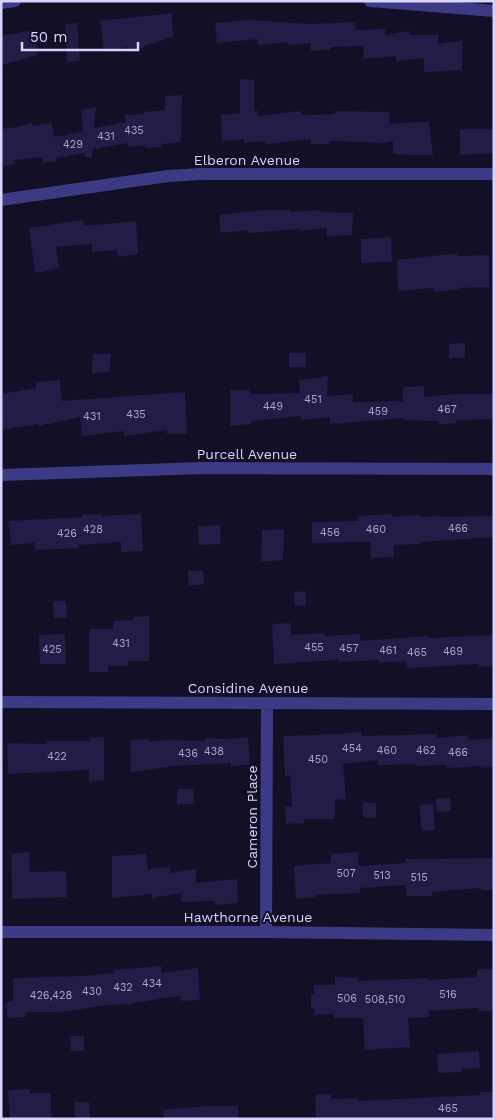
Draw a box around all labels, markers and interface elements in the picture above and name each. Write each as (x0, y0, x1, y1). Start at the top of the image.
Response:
scale bar (22, 20, 139, 52)
text: 50 m (30, 28, 67, 46)
house number: 435 (124, 124, 144, 137)
house number: 431 (97, 130, 115, 143)
house number: 429 (63, 138, 83, 151)
street label: Elberon Avenue (194, 152, 300, 168)
house number: 451 (304, 393, 322, 406)
house number: 449 (263, 400, 283, 413)
house number: 467 (437, 403, 457, 416)
house number: 459 (368, 405, 388, 418)
house number: 435 (126, 408, 146, 421)
house number: 431 (83, 410, 101, 423)
street label: Purcell Avenue (197, 446, 297, 462)
house number: 466 (448, 522, 468, 535)
house number: 428 (83, 523, 103, 536)
house number: 460 (366, 523, 386, 536)
house number: 456 (320, 526, 340, 539)
house number: 426 (57, 527, 77, 540)
house number: 431 (112, 637, 130, 650)
house number: 455 (304, 641, 324, 654)
house number: 457 (339, 642, 359, 655)
house number: 425 (42, 643, 62, 656)
house number: 461 (379, 644, 397, 657)
house number: 469 (443, 645, 463, 658)
house number: 465 (407, 646, 427, 659)
street label: Considine Avenue (188, 680, 308, 696)
house number: 454 (342, 742, 362, 755)
house number: 460 (377, 744, 397, 757)
house number: 462 (416, 744, 436, 757)
house number: 438 (204, 745, 224, 758)
house number: 466 (448, 746, 468, 759)
house number: 436 (178, 747, 198, 760)
house number: 422 (47, 750, 67, 763)
house number: 450 (308, 753, 328, 766)
street label: Cameron Place (244, 766, 260, 868)
house number: 507 (336, 867, 356, 880)
house number: 513 (373, 869, 391, 882)
house number: 515 (410, 871, 428, 884)
street label: Hawthorne Avenue (184, 909, 312, 925)
house number: 434 (142, 977, 162, 990)
house number: 432 (113, 981, 133, 994)
house number: 430 (82, 985, 102, 998)
house number: 516 (439, 988, 457, 1001)
house number: 426,428 (30, 989, 72, 1002)
house number: 506 (337, 992, 357, 1005)
house number: 508,510 (365, 993, 405, 1006)
house number: 465 (438, 1102, 458, 1115)

